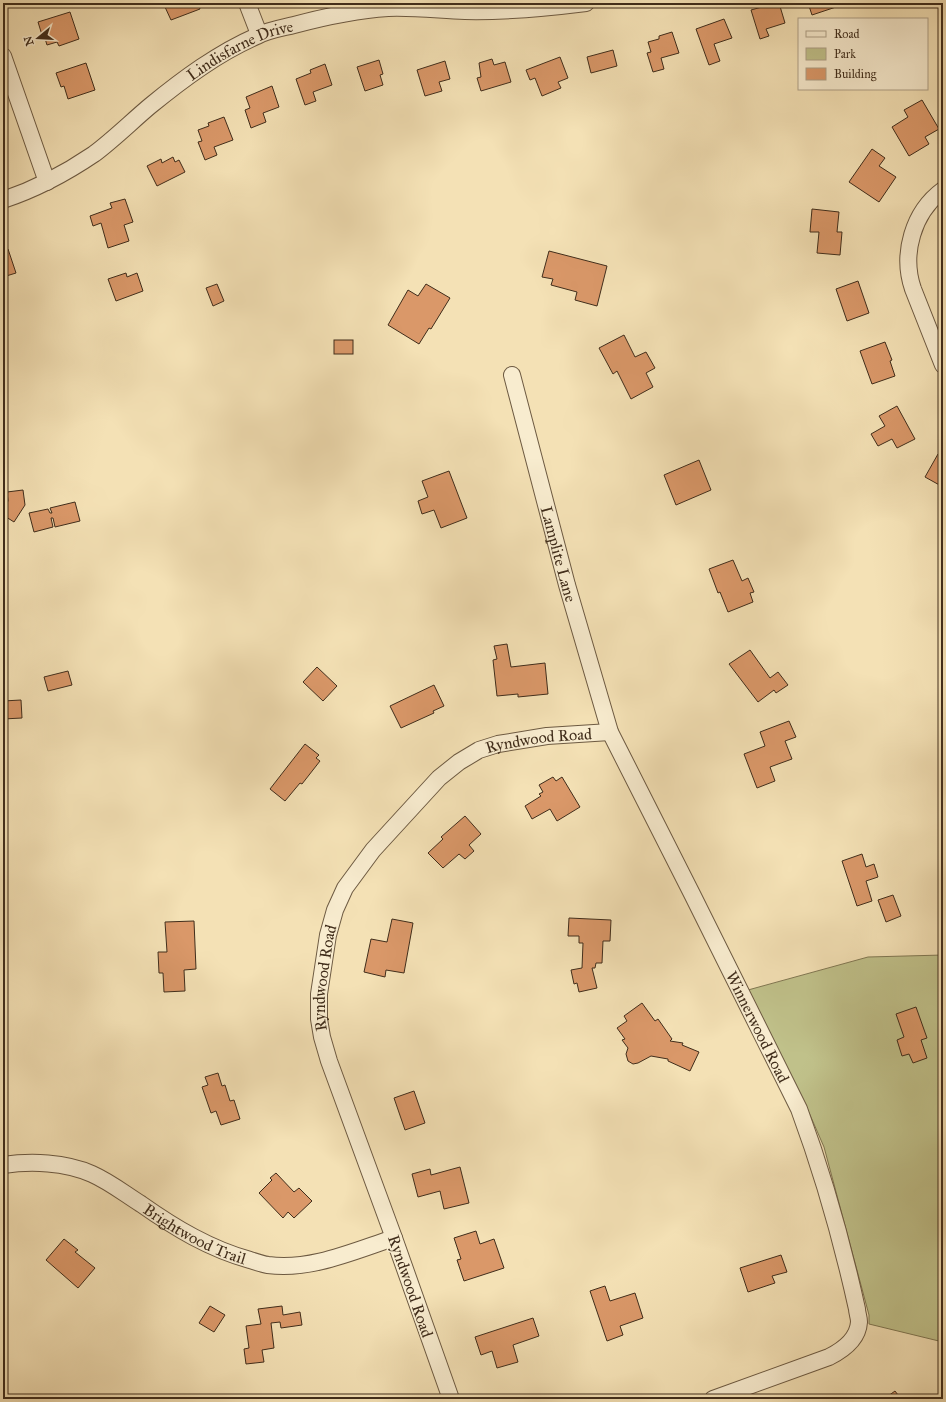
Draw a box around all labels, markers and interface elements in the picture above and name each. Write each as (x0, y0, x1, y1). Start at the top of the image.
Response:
street label: Lindisfarne Drive (183, 16, 295, 84)
north arrow (18, 18, 58, 58)
legend (798, 18, 928, 90)
text: Road (834, 27, 860, 41)
text: N (21, 34, 37, 47)
text: Park (834, 47, 856, 61)
text: Building (834, 67, 877, 82)
street label: Lamplite Lane (537, 504, 581, 605)
street label: Ryndwood Road (483, 724, 592, 757)
street label: Ryndwood Road (310, 923, 340, 1033)
street label: Winnerwood Road (722, 968, 793, 1086)
street label: Brightwood Trail (140, 1200, 249, 1269)
street label: Ryndwood Road (384, 1232, 437, 1340)

